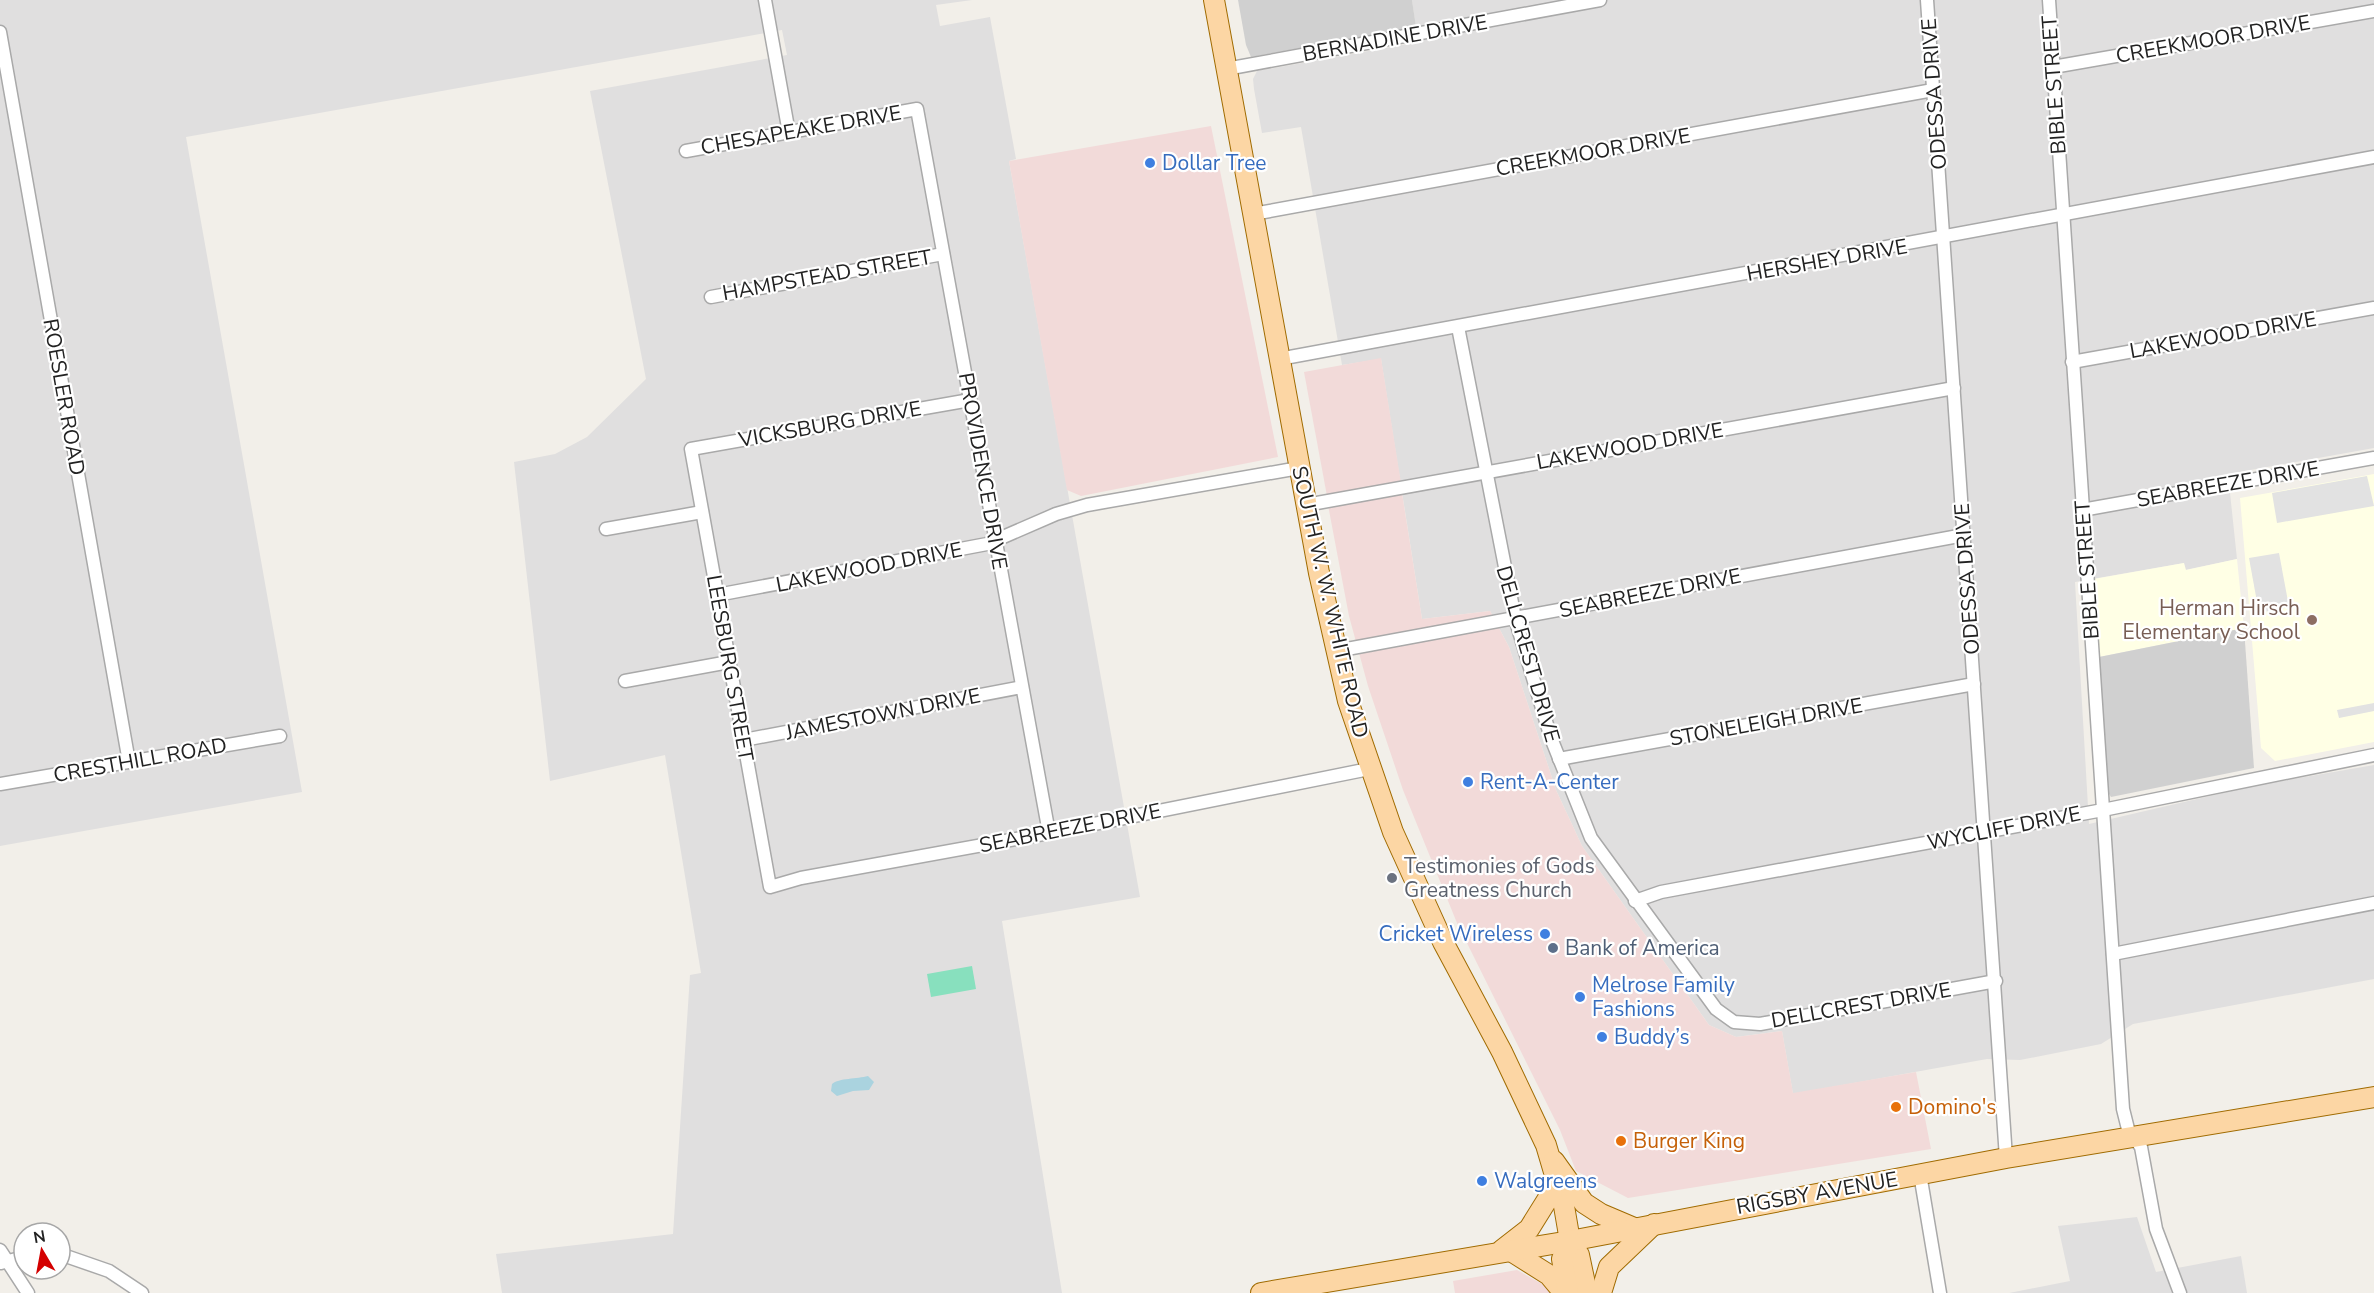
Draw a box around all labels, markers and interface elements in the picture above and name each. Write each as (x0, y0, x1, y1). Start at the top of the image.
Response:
street label: BERNADINE DRIVE (1300, 8, 1490, 68)
street label: CREEKMOOR DRIVE (2113, 8, 2313, 70)
street label: BIBLE STREET (2035, 14, 2073, 155)
street label: ODESSA DRIVE (1915, 17, 1953, 171)
street label: CHESAPEAKE DRIVE (698, 99, 904, 161)
street label: CREEKMOOR DRIVE (1493, 121, 1693, 183)
place label: Dollar Tree (1162, 149, 1267, 177)
marker: Dollar Tree (1143, 156, 1157, 170)
street label: HERSHEY DRIVE (1744, 232, 1910, 288)
street label: HAMPSTEAD STREET (720, 243, 934, 307)
street label: LAKEWOOD DRIVE (2127, 305, 2319, 365)
street label: ROESLER ROAD (36, 316, 92, 478)
street label: PROVIDENCE DRIVE (952, 370, 1014, 572)
street label: VICKSBURG DRIVE (735, 394, 924, 454)
street label: LAKEWOOD DRIVE (1534, 416, 1726, 476)
street label: SEABREEZE DRIVE (2135, 454, 2321, 514)
street label: SOUTH W. W. WHITE ROAD (1285, 463, 1375, 741)
street label: BIBLE STREET (2068, 499, 2106, 640)
street label: ODESSA DRIVE (1948, 502, 1986, 656)
street label: LAKEWOOD DRIVE (773, 535, 965, 599)
street label: DELLCREST DRIVE (1489, 562, 1567, 746)
street label: SEABREEZE DRIVE (1557, 562, 1743, 624)
street label: LEESBURG STREET (700, 573, 760, 764)
place label: Herman Hirsch Elementary School (2122, 594, 2301, 646)
marker: Herman Hirsch Elementary School (2305, 613, 2319, 627)
street label: JAMESTOWN DRIVE (782, 681, 983, 747)
street label: STONELEIGH DRIVE (1667, 691, 1865, 753)
street label: CRESTHILL ROAD (51, 731, 229, 789)
place label: Rent-A-Center (1480, 768, 1619, 796)
marker: Rent-A-Center (1461, 775, 1475, 789)
street label: SEABREEZE DRIVE (977, 797, 1163, 859)
street label: WYCLIFF DRIVE (1925, 799, 2083, 857)
place label: Testimonies of Gods Greatness Church (1404, 852, 1595, 904)
marker: Testimonies of Gods Greatness Church (1385, 871, 1399, 885)
place label: Cricket Wireless (1379, 920, 1533, 948)
marker: Cricket Wireless (1538, 927, 1552, 941)
place label: Bank of America (1565, 934, 1720, 962)
marker: Bank of America (1546, 941, 1560, 955)
place label: Melrose Family Fashions (1592, 971, 1735, 1023)
street label: DELLCREST DRIVE (1769, 975, 1953, 1035)
marker: Melrose Family Fashions (1573, 990, 1587, 1004)
place label: Buddy’s (1614, 1023, 1690, 1051)
marker: Buddy’s (1595, 1030, 1609, 1044)
place label: Domino's (1908, 1093, 1996, 1121)
marker: Domino's (1889, 1100, 1903, 1114)
place label: Burger King (1633, 1127, 1745, 1155)
marker: Burger King (1614, 1134, 1628, 1148)
street label: RIGSBY AVENUE (1734, 1165, 1900, 1221)
place label: Walgreens (1494, 1167, 1597, 1195)
marker: Walgreens (1475, 1174, 1489, 1188)
north arrow (12, 1221, 72, 1281)
text: N (32, 1225, 47, 1249)

